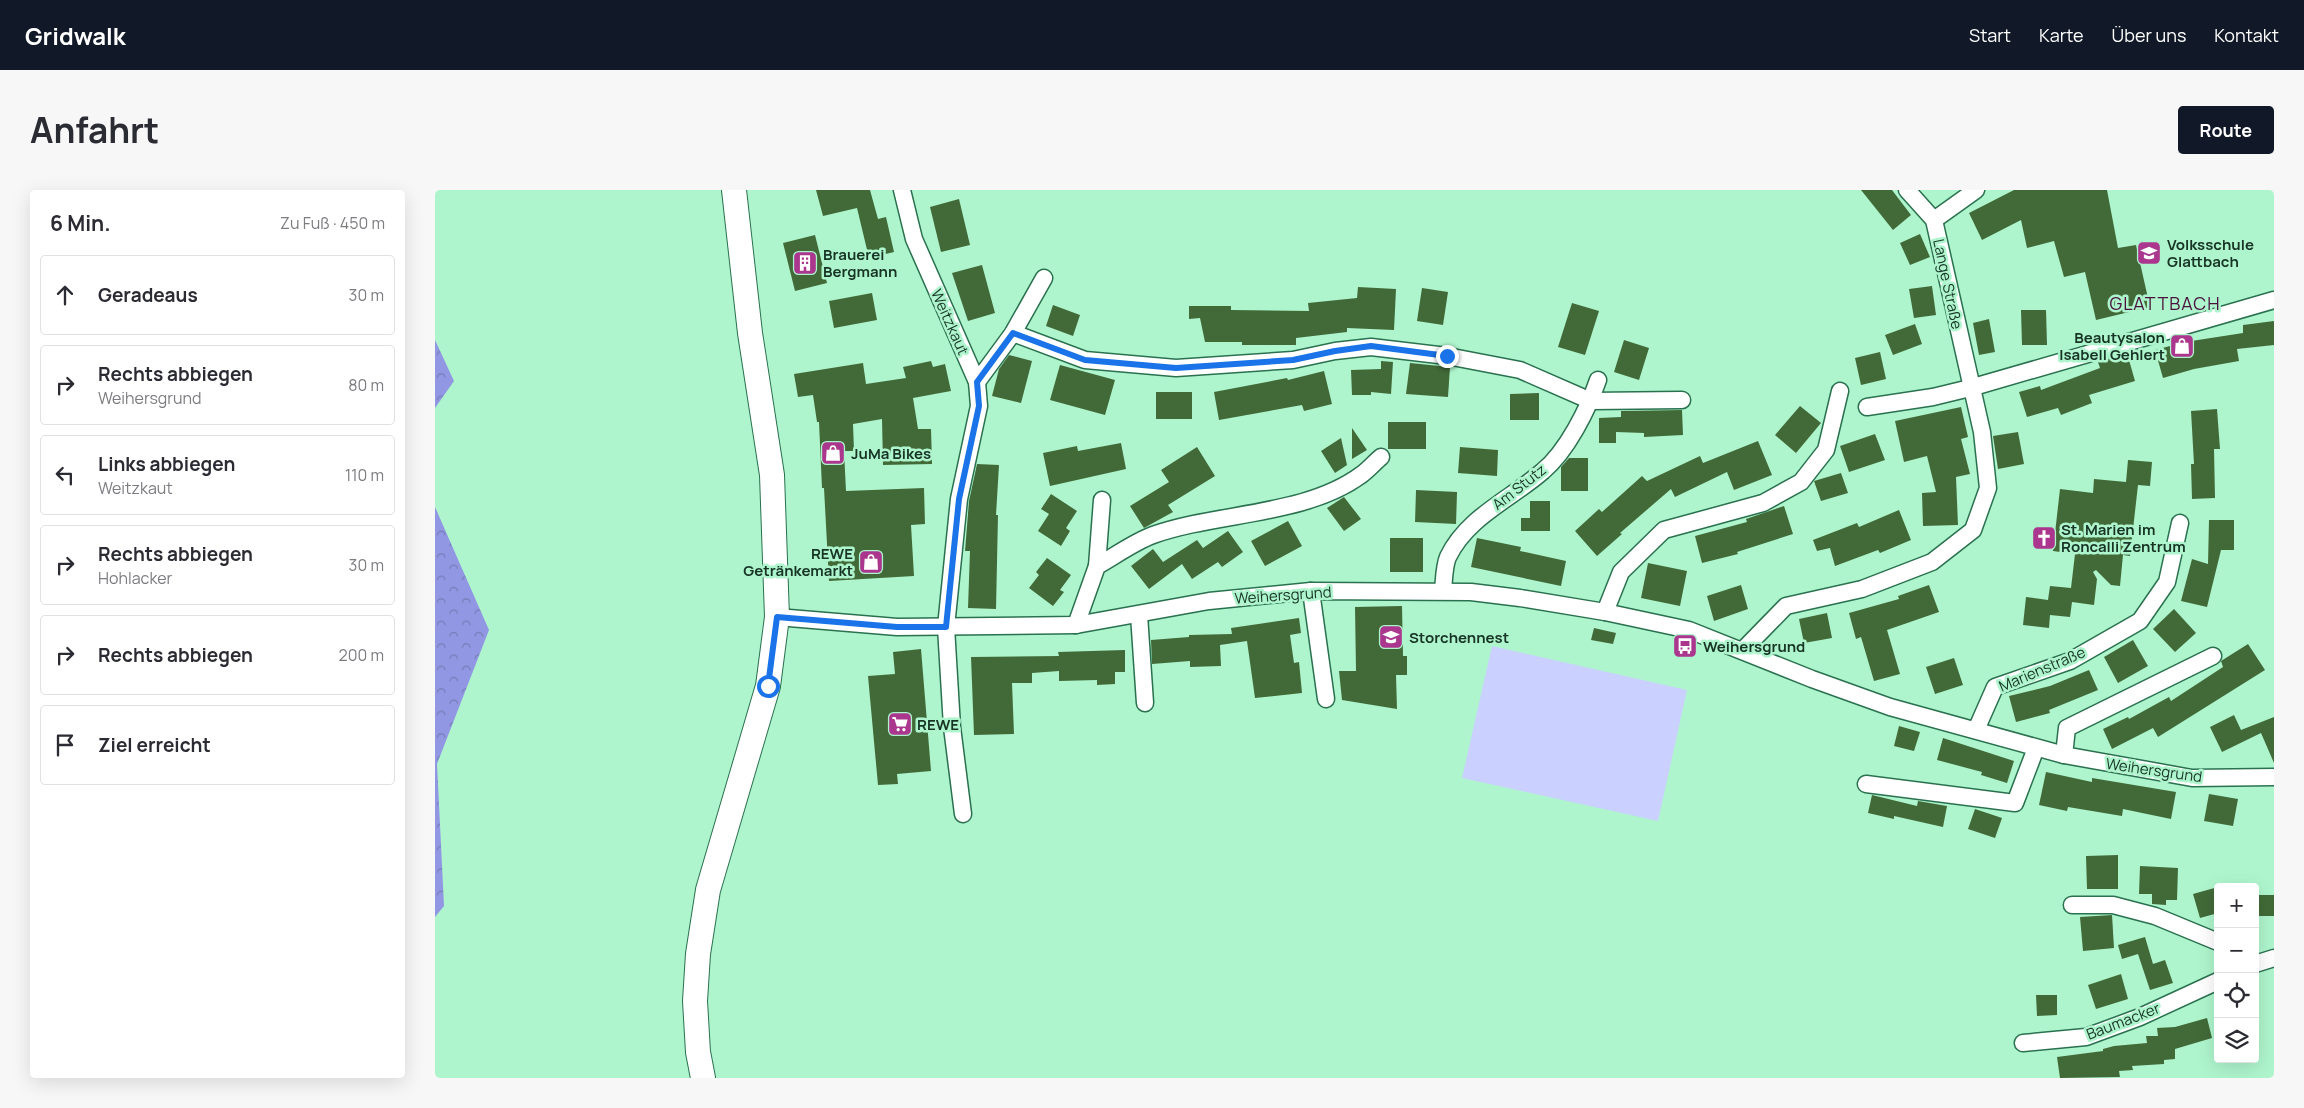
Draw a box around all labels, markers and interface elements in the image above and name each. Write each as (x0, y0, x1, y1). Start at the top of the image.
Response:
text: Gridwalk (25, 19, 126, 52)
text: Start (1969, 23, 2011, 47)
text: Karte (2039, 23, 2084, 47)
text: Über uns (2112, 23, 2186, 47)
text: Kontakt (2214, 23, 2279, 47)
text: Anfahrt (30, 106, 159, 154)
button: Route (2178, 106, 2274, 154)
text: 6 Min. (50, 209, 111, 237)
text: Zu Fuß · 450 m (280, 212, 385, 234)
place label: Volksschule Glattbach (2167, 234, 2254, 272)
street label: Lange Straße (1928, 237, 1968, 331)
school or university icon: Volksschule Glattbach (2136, 240, 2162, 266)
place label: Brauerei Bergmann (823, 244, 897, 282)
building icon: Brauerei Bergmann (792, 250, 818, 276)
icon: ahead (51, 281, 79, 309)
text: Geradeaus (98, 282, 198, 308)
text: 30 m (349, 284, 384, 306)
street label: Weitzkaut (926, 286, 974, 358)
district label: GLATTBACH (2109, 291, 2221, 315)
place label: Beautysalon Isabell Gehlert (2059, 327, 2165, 365)
shop icon: Beautysalon Isabell Gehlert (2169, 333, 2195, 359)
route end (1436, 345, 1459, 368)
text: Rechts abbiegen (98, 361, 253, 387)
icon: right (51, 371, 79, 399)
text: 80 m (348, 374, 384, 396)
text: Weihersgrund (98, 387, 201, 409)
shop icon: JuMa Bikes (820, 440, 846, 466)
place label: JuMa Bikes (851, 443, 931, 464)
text: Links abbiegen (98, 451, 235, 477)
street label: Am Stutz (1488, 459, 1550, 515)
icon: left (51, 461, 79, 489)
text: 110 m (345, 464, 384, 486)
text: Weitzkaut (98, 477, 173, 499)
place label: St. Marien im Roncalli Zentrum (2061, 519, 2186, 557)
church icon: St. Marien im Roncalli Zentrum (2031, 525, 2057, 551)
text: Rechts abbiegen (98, 541, 253, 567)
place label: REWE Getränkemarkt (743, 543, 853, 581)
shop icon: REWE Getränkemarkt (858, 549, 884, 575)
icon: right (51, 551, 79, 579)
text: 30 m (349, 554, 384, 576)
text: Hohlacker (98, 567, 172, 589)
street label: Weihersgrund (1234, 581, 1332, 609)
school or university icon: Storchennest (1378, 624, 1404, 650)
place label: Storchennest (1409, 627, 1509, 648)
bus stop icon: Weihersgrund (1672, 633, 1698, 659)
place label: Weihersgrund (1703, 636, 1805, 657)
icon: right (51, 641, 79, 669)
street label: Marienstraße (1995, 641, 2089, 697)
text: Rechts abbiegen (98, 642, 253, 668)
text: 200 m (339, 644, 384, 666)
route start (757, 675, 780, 698)
supermarket icon: REWE (887, 711, 913, 737)
place label: REWE (917, 714, 959, 735)
icon: arrive (51, 731, 79, 759)
text: Ziel erreicht (98, 732, 211, 758)
street label: Weihersgrund (2105, 753, 2203, 787)
map controls (2214, 883, 2259, 1063)
button: + (2214, 883, 2259, 928)
button: − (2214, 928, 2259, 973)
button: locate (2214, 973, 2259, 1018)
street label: Baumacker (2083, 997, 2163, 1045)
button: layers (2214, 1018, 2259, 1063)

